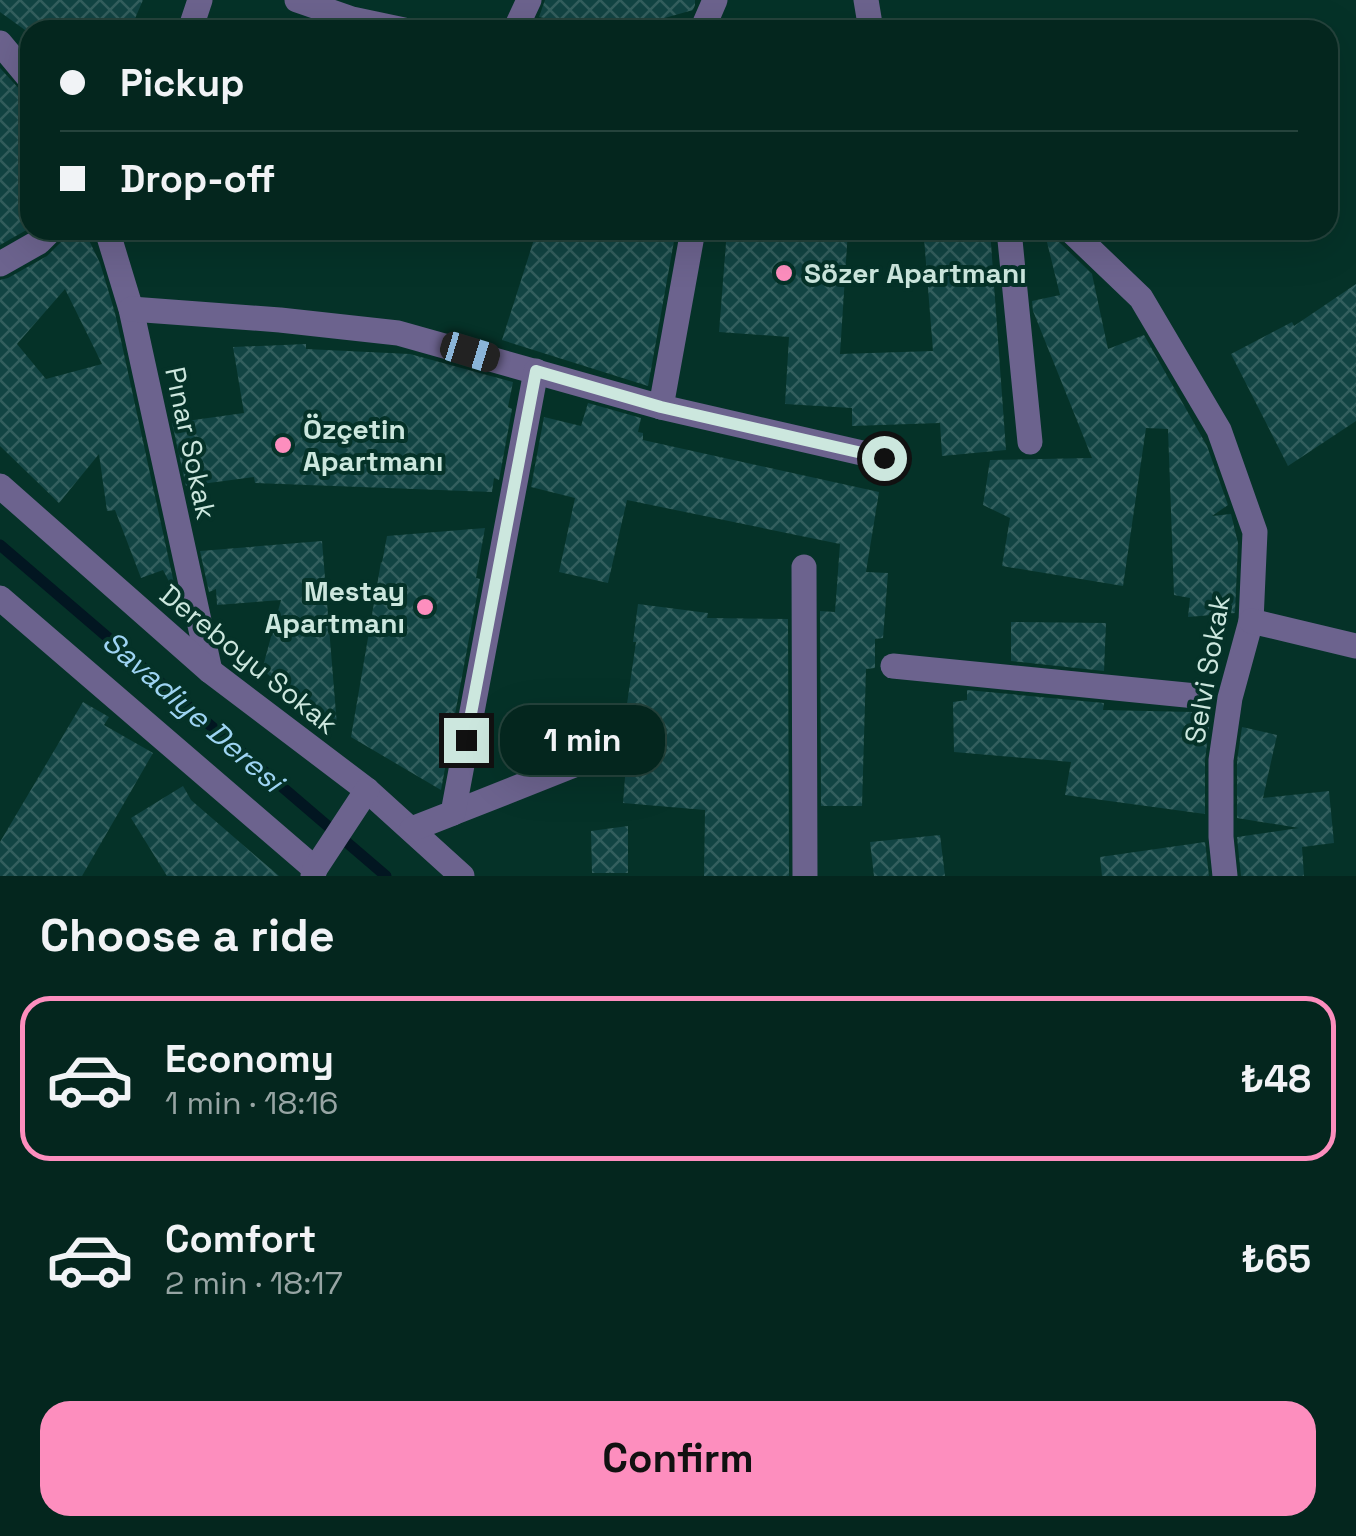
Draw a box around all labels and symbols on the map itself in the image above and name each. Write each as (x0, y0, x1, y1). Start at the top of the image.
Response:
place label: Sözer Apartmanı (804, 255, 1027, 291)
marker: Sözer Apartmanı (773, 262, 795, 284)
car (437, 329, 503, 375)
street label: Pınar Sokak (157, 363, 225, 523)
place label: Özçetin Apartmanı (303, 411, 443, 479)
marker: Özçetin Apartmanı (272, 434, 294, 456)
route start (862, 436, 907, 481)
place label: Mestay Apartmanı (265, 573, 405, 641)
street label: Dereboyu Sokak (153, 576, 345, 742)
street label: Selvi Sokak (1176, 592, 1238, 746)
marker: Mestay Apartmanı (414, 596, 436, 618)
water label: Savadiye Deresi (94, 622, 294, 803)
callout: 1 min (501, 705, 666, 775)
route end (444, 718, 489, 763)

